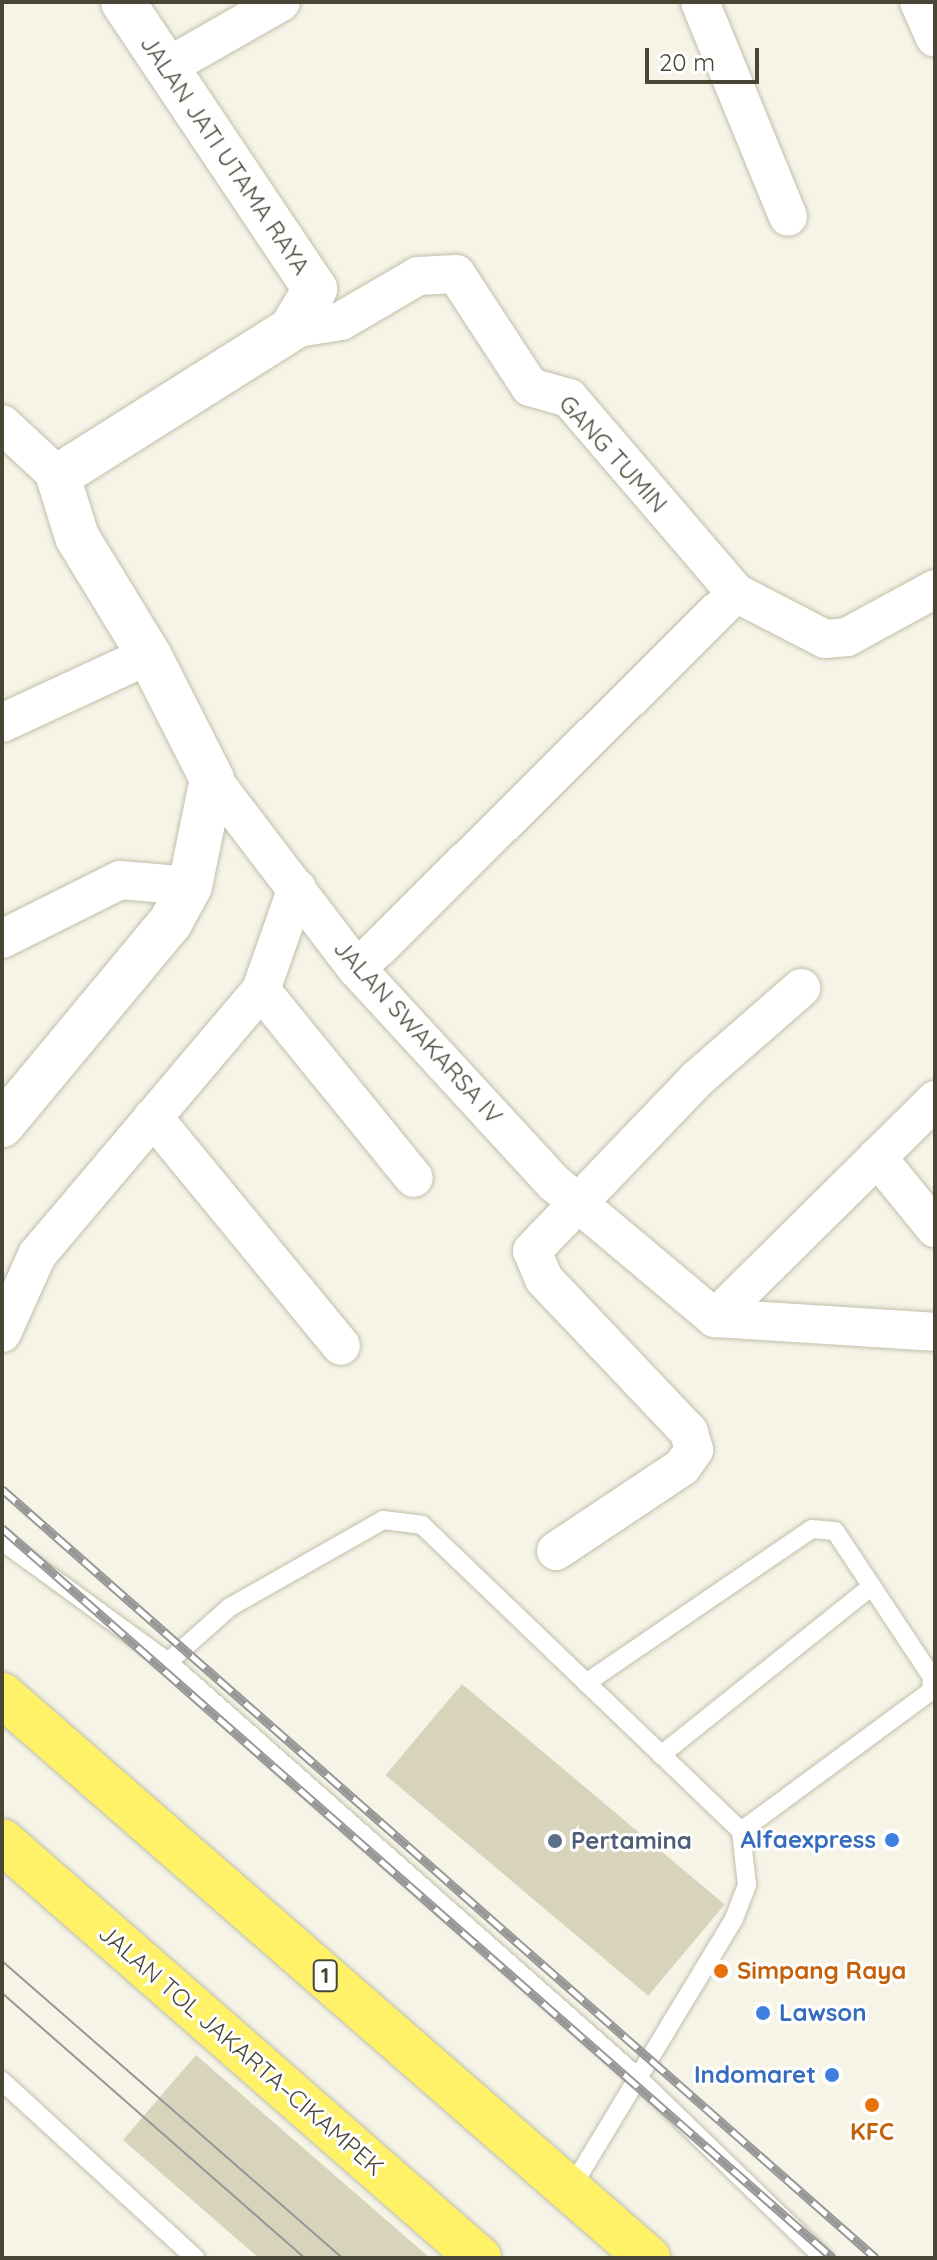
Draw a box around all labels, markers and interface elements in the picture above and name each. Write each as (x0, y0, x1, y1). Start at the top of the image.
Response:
street label: JALAN JATI UTAMA RAYA (134, 30, 316, 280)
scale bar (649, 32, 763, 82)
text: 20 m (659, 47, 715, 77)
street label: GANG TUMIN (553, 389, 673, 519)
street label: JALAN SWAKARSA IV (328, 934, 508, 1130)
place label: Alfaexpress (741, 1826, 876, 1854)
place label: Pertamina (571, 1827, 692, 1855)
marker: Alfaexpress (883, 1831, 901, 1849)
marker: Pertamina (546, 1832, 564, 1850)
street label: JALAN TOL JAKARTA–CIKAMPEK (93, 1919, 389, 2181)
place label: Simpang Raya (737, 1957, 906, 1985)
road number: 1 (311, 1958, 339, 1994)
marker: Simpang Raya (712, 1962, 730, 1980)
place label: Lawson (779, 1999, 867, 2027)
marker: Lawson (754, 2004, 772, 2022)
place label: Indomaret (694, 2061, 816, 2089)
marker: Indomaret (823, 2066, 841, 2084)
marker: KFC (863, 2096, 881, 2114)
place label: KFC (850, 2118, 894, 2146)

